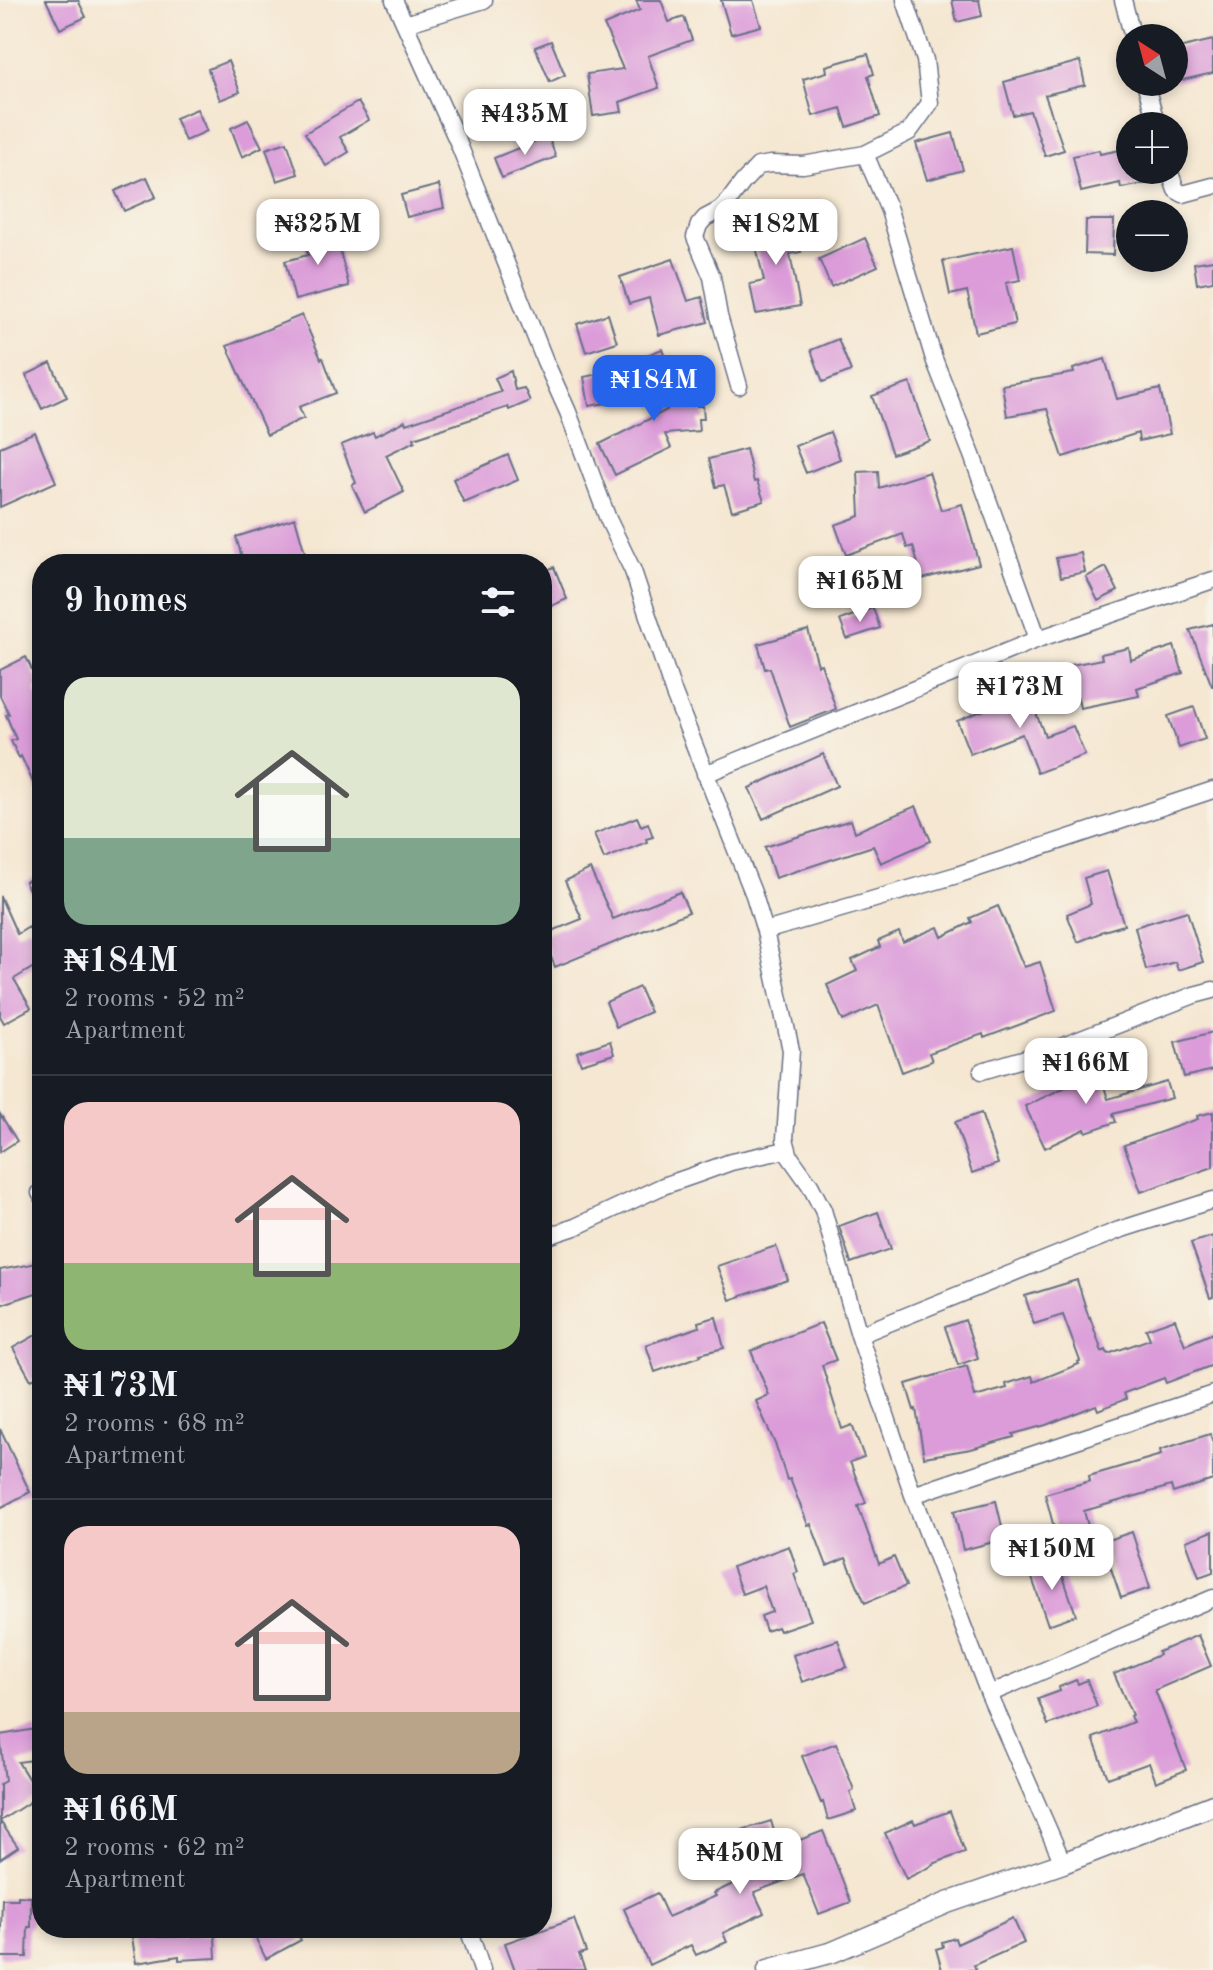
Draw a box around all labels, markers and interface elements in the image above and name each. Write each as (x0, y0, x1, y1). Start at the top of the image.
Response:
north arrow (1116, 24, 1188, 96)
map controls (1116, 24, 1188, 272)
pin: ₦435M (469, 89, 581, 157)
text: ₦435M (481, 102, 569, 128)
button: + (1116, 112, 1188, 184)
pin: ₦325M (262, 199, 374, 267)
pin: ₦182M (720, 199, 832, 267)
button: − (1116, 200, 1188, 272)
text: ₦325M (274, 212, 362, 238)
text: ₦182M (732, 212, 820, 238)
pin: ₦184M (598, 355, 710, 423)
text: ₦184M (610, 368, 698, 394)
pin: ₦165M (804, 556, 916, 624)
text: ₦165M (816, 569, 904, 595)
icon: filters (476, 580, 520, 624)
text: 9 homes (64, 585, 187, 619)
pin: ₦173M (964, 662, 1076, 730)
text: ₦173M (976, 675, 1064, 701)
icon: home (220, 729, 364, 873)
text: ₦184M (64, 945, 178, 979)
text: 2 rooms · 52 m² (64, 986, 245, 1012)
text: Apartment (64, 1018, 186, 1044)
pin: ₦166M (1030, 1038, 1142, 1106)
text: ₦166M (1042, 1051, 1130, 1077)
icon: home (220, 1154, 364, 1298)
text: ₦173M (64, 1370, 178, 1404)
text: 2 rooms · 68 m² (64, 1411, 245, 1437)
text: Apartment (64, 1443, 186, 1469)
pin: ₦150M (996, 1524, 1108, 1592)
text: ₦150M (1008, 1537, 1096, 1563)
icon: home (220, 1578, 364, 1722)
text: ₦166M (64, 1794, 178, 1828)
pin: ₦450M (684, 1828, 796, 1896)
text: 2 rooms · 62 m² (64, 1835, 245, 1861)
text: ₦450M (696, 1841, 784, 1867)
text: Apartment (64, 1867, 186, 1893)

